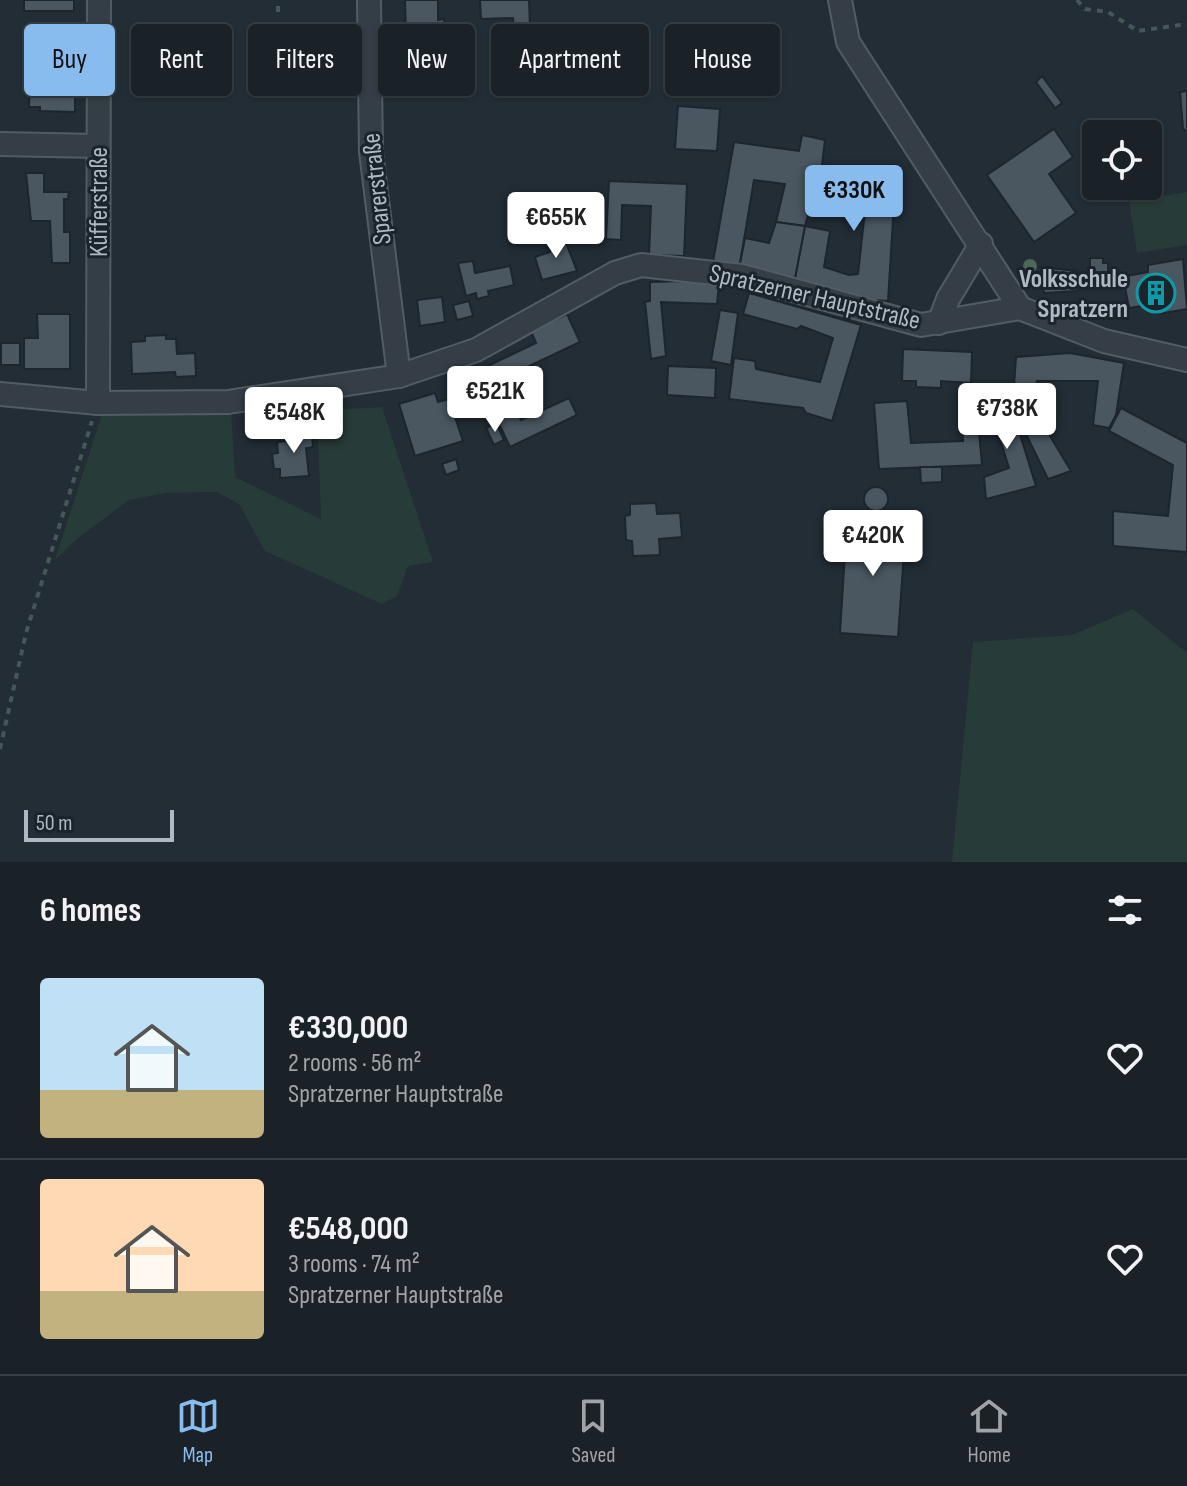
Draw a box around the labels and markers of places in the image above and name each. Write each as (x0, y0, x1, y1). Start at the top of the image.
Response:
pin: €330K (798, 165, 910, 233)
pin: €655K (500, 192, 612, 260)
place label: Volksschule Spratzern (1019, 264, 1128, 325)
building icon: Volksschule Spratzern (1135, 272, 1177, 314)
pin: €521K (439, 366, 551, 434)
pin: €738K (951, 383, 1063, 451)
pin: €548K (238, 387, 350, 455)
pin: €420K (817, 510, 929, 578)

